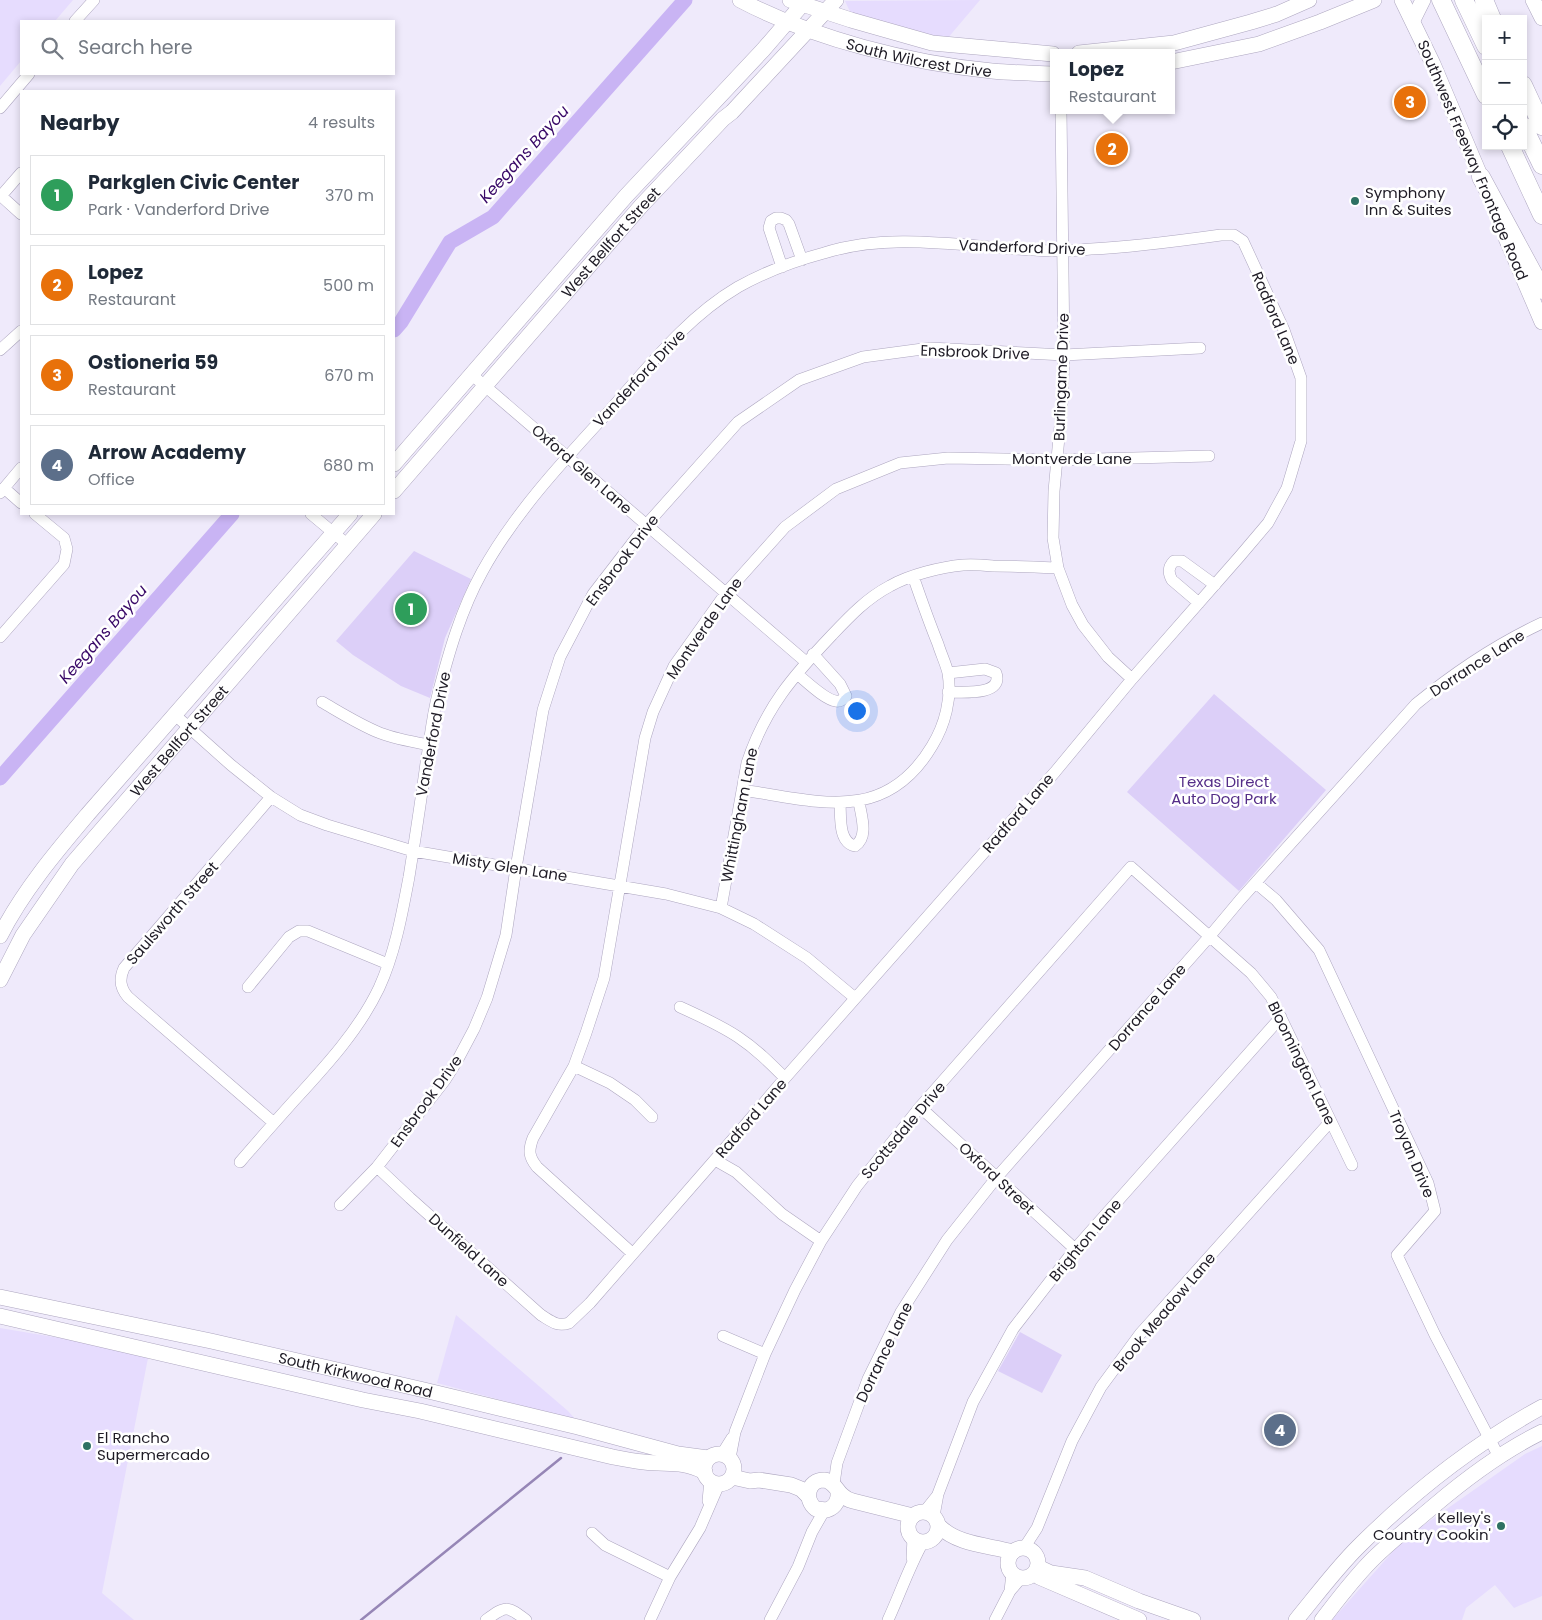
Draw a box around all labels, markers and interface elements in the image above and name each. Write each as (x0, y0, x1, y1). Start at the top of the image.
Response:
map controls (1482, 15, 1527, 150)
button: + (1482, 15, 1527, 60)
search box (20, 20, 395, 75)
street label: South Wilcrest Drive (844, 32, 993, 81)
icon: search (38, 34, 66, 62)
text: Search here (78, 34, 192, 61)
street label: Southwest Freeway Frontage Road (1413, 37, 1533, 283)
popup (1050, 49, 1175, 114)
text: Lopez (1069, 56, 1124, 83)
button: − (1482, 60, 1527, 105)
pin: 3 (1394, 83, 1426, 121)
text: Restaurant (1069, 85, 1156, 108)
water label: Keegans Bayou (474, 100, 574, 208)
button: locate (1482, 105, 1527, 150)
text: Nearby (40, 108, 120, 137)
text: 4 results (308, 111, 375, 134)
pin: 2 (1096, 130, 1128, 168)
text: Parkglen Civic Center (88, 169, 299, 196)
street label: West Bellfort Street (556, 182, 665, 302)
place label: Symphony Inn & Suites (1365, 182, 1452, 220)
text: 1 (54, 184, 60, 207)
text: 370 m (325, 184, 374, 207)
marker: Symphony Inn & Suites (1349, 195, 1361, 207)
text: Park · Vanderford Drive (88, 198, 269, 221)
street label: Vanderford Drive (958, 234, 1086, 260)
text: Lopez (88, 259, 143, 286)
street label: Radford Lane (1247, 268, 1305, 368)
text: 2 (52, 274, 62, 297)
text: 500 m (323, 274, 374, 297)
text: Restaurant (88, 288, 176, 311)
street label: Burlingame Drive (1048, 313, 1074, 441)
street label: Vanderford Drive (588, 324, 690, 432)
street label: Ensbrook Drive (920, 340, 1030, 364)
text: Ostioneria 59 (88, 349, 218, 376)
text: 3 (52, 364, 62, 387)
text: 670 m (324, 364, 374, 387)
text: Restaurant (88, 378, 176, 401)
street label: Oxford Glen Lane (527, 419, 637, 519)
text: Arrow Academy (88, 439, 246, 466)
street label: Montverde Lane (1012, 448, 1132, 469)
text: 4 (52, 454, 62, 477)
text: 680 m (323, 454, 374, 477)
text: Office (88, 468, 135, 491)
street label: Ensbrook Drive (581, 510, 663, 610)
street label: Montverde Lane (661, 573, 747, 683)
water label: Keegans Bayou (53, 579, 153, 689)
pin: 1 (395, 590, 427, 628)
street label: Dorrance Lane (1426, 624, 1528, 702)
street label: Vanderford Drive (411, 670, 455, 798)
street label: West Bellfort Street (125, 680, 233, 801)
your location (844, 698, 870, 724)
street label: Whittingham Lane (716, 746, 762, 884)
street label: Radford Lane (978, 769, 1058, 857)
park label: Texas Direct Auto Dog Park (1171, 771, 1277, 809)
street label: Misty Glen Lane (451, 848, 569, 886)
street label: Saulsworth Street (121, 857, 223, 969)
street label: Dorrance Lane (1103, 959, 1191, 1055)
street label: Bloomington Lane (1263, 998, 1341, 1128)
street label: Ensbrook Drive (385, 1051, 467, 1151)
street label: Radford Lane (711, 1074, 791, 1162)
street label: Scottsdale Drive (856, 1077, 950, 1183)
street label: Troyan Drive (1384, 1107, 1440, 1201)
street label: Oxford Street (954, 1137, 1040, 1219)
street label: Brighton Lane (1044, 1194, 1126, 1286)
street label: Dunfield Lane (424, 1208, 514, 1292)
street label: Brook Meadow Lane (1108, 1248, 1220, 1376)
street label: Dorrance Lane (851, 1298, 917, 1406)
street label: South Kirkwood Road (276, 1346, 435, 1402)
pin: 4 (1264, 1411, 1296, 1449)
place label: El Rancho Supermercado (97, 1427, 210, 1465)
marker: El Rancho Supermercado (81, 1440, 93, 1452)
place label: Kelley's Country Cookin' (1373, 1507, 1491, 1545)
marker: Kelley's Country Cookin' (1495, 1520, 1507, 1532)

